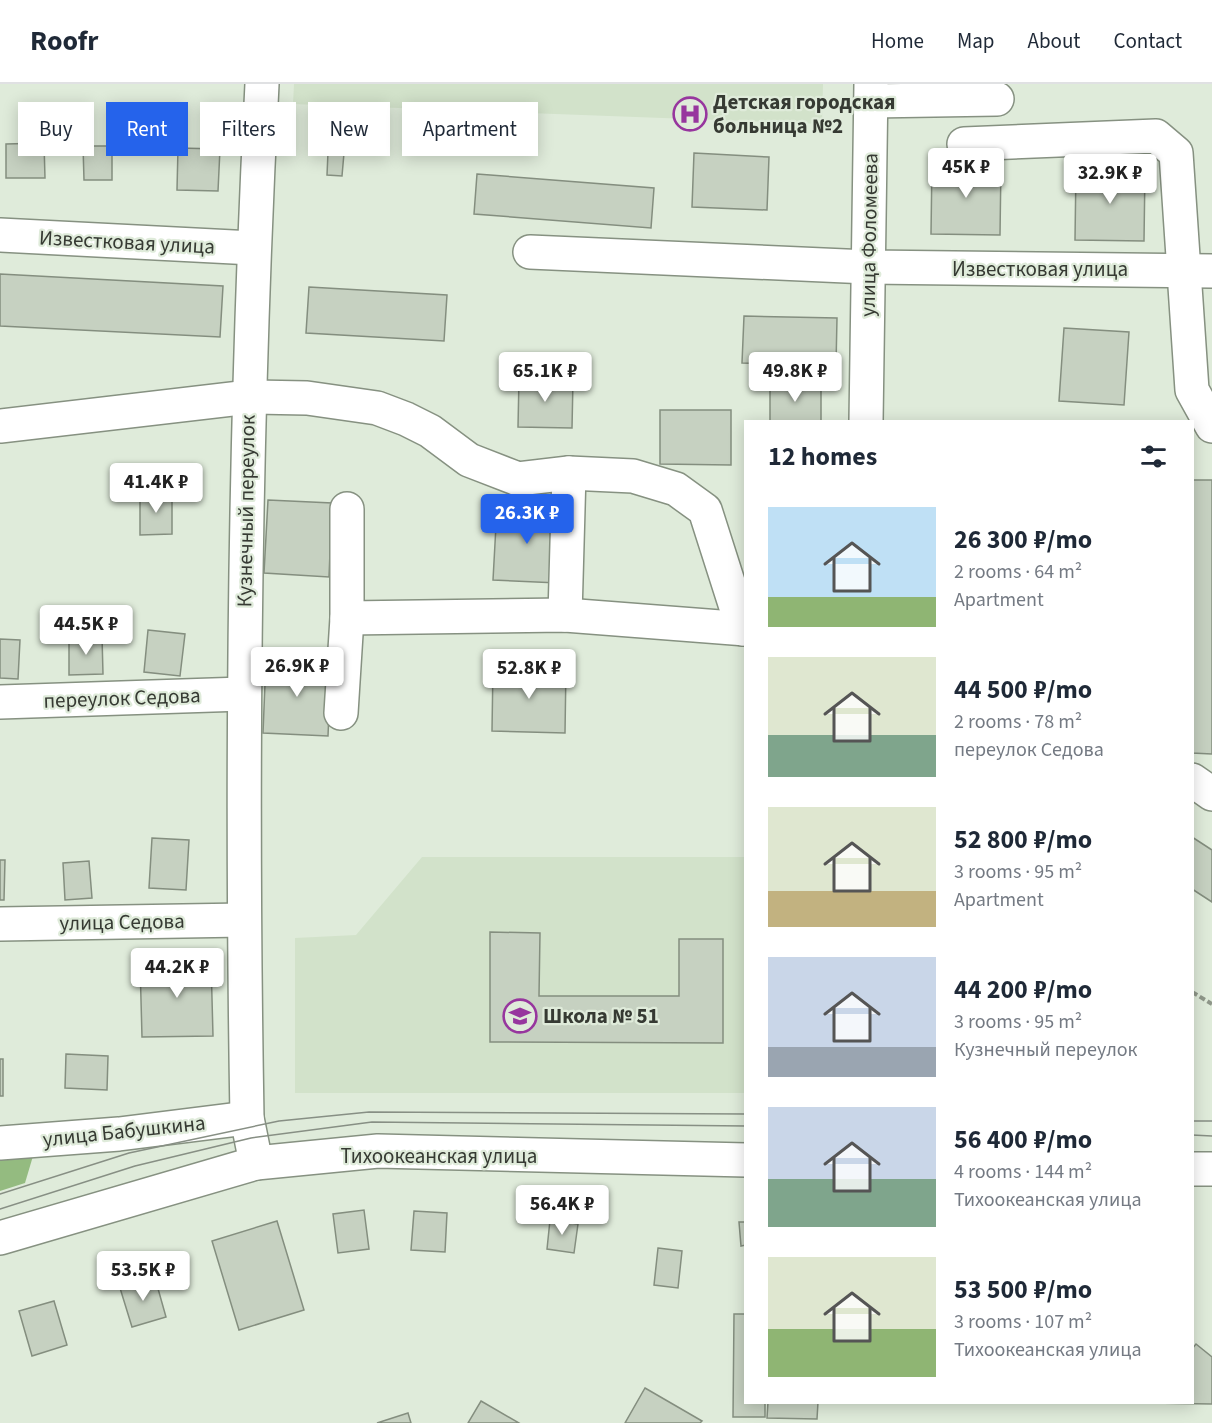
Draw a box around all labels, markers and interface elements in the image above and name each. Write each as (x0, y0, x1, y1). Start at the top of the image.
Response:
text: Roofr (30, 21, 99, 61)
text: Home (871, 26, 924, 56)
text: Map (957, 26, 995, 56)
text: About (1028, 26, 1080, 56)
text: Contact (1113, 26, 1182, 56)
place label: Детская городская больница №2 (713, 87, 895, 141)
hospital icon: Детская городская больница №2 (672, 96, 708, 132)
chip: Buy (18, 102, 94, 156)
chip: Rent (106, 102, 188, 156)
chip: Filters (200, 102, 296, 156)
chip: New (308, 102, 390, 156)
chip: Apartment (402, 102, 538, 156)
pin: 45K ₽ (924, 148, 1008, 199)
street label: улица Фоломеева (853, 153, 885, 317)
text: 45K ₽ (942, 153, 990, 181)
pin: 32.9K ₽ (1055, 154, 1165, 205)
text: 32.9K ₽ (1078, 159, 1142, 187)
street label: Известковая улица (38, 222, 216, 262)
street label: Известковая улица (952, 254, 1128, 284)
pin: 65.1K ₽ (490, 352, 600, 403)
pin: 49.8K ₽ (740, 352, 850, 403)
text: 65.1K ₽ (513, 357, 577, 385)
text: 49.8K ₽ (763, 357, 827, 385)
street label: Кузнечный переулок (229, 414, 263, 608)
text: 12 homes (768, 438, 877, 475)
icon: filters (1137, 440, 1170, 473)
pin: 41.4K ₽ (101, 463, 211, 514)
text: 41.4K ₽ (124, 468, 188, 496)
pin: 26.3K ₽ (472, 494, 582, 545)
text: 26.3K ₽ (495, 499, 559, 527)
text: 26 300 ₽/mo (954, 521, 1092, 558)
icon: home (816, 531, 888, 603)
text: 2 rooms · 64 m² (954, 558, 1082, 586)
text: Apartment (954, 586, 1044, 614)
pin: 44.5K ₽ (31, 605, 141, 656)
text: 44.5K ₽ (54, 610, 118, 638)
pin: 26.9K ₽ (242, 647, 352, 698)
pin: 52.8K ₽ (474, 649, 584, 700)
text: 26.9K ₽ (265, 652, 329, 680)
text: 52.8K ₽ (497, 654, 561, 682)
text: 44 500 ₽/mo (954, 671, 1092, 708)
street label: переулок Седова (43, 680, 201, 716)
icon: home (816, 681, 888, 753)
text: 2 rooms · 78 m² (954, 708, 1082, 736)
text: переулок Седова (954, 736, 1104, 764)
text: 52 800 ₽/mo (954, 821, 1092, 858)
icon: home (816, 831, 888, 903)
text: 3 rooms · 95 m² (954, 858, 1082, 886)
text: Apartment (954, 886, 1044, 914)
street label: улица Седова (59, 906, 185, 938)
pin: 44.2K ₽ (122, 948, 232, 999)
text: 44.2K ₽ (145, 953, 209, 981)
text: 44 200 ₽/mo (954, 971, 1092, 1008)
icon: home (816, 981, 888, 1053)
school or university icon: Школа № 51 (502, 998, 538, 1034)
place label: Школа № 51 (543, 1001, 659, 1031)
text: 3 rooms · 95 m² (954, 1008, 1082, 1036)
text: Кузнечный переулок (954, 1036, 1138, 1064)
street label: улица Бабушкина (41, 1108, 207, 1154)
text: 56 400 ₽/mo (954, 1121, 1092, 1158)
icon: home (816, 1131, 888, 1203)
street label: Тихоокеанская улица (341, 1141, 537, 1171)
text: 4 rooms · 144 m² (954, 1158, 1092, 1186)
pin: 56.4K ₽ (507, 1185, 617, 1236)
text: Тихоокеанская улица (954, 1186, 1142, 1214)
text: 56.4K ₽ (530, 1190, 594, 1218)
pin: 53.5K ₽ (88, 1251, 198, 1302)
text: 53.5K ₽ (111, 1256, 175, 1284)
text: 53 500 ₽/mo (954, 1271, 1092, 1308)
icon: home (816, 1281, 888, 1353)
text: 3 rooms · 107 m² (954, 1308, 1092, 1336)
text: Тихоокеанская улица (954, 1336, 1142, 1364)

